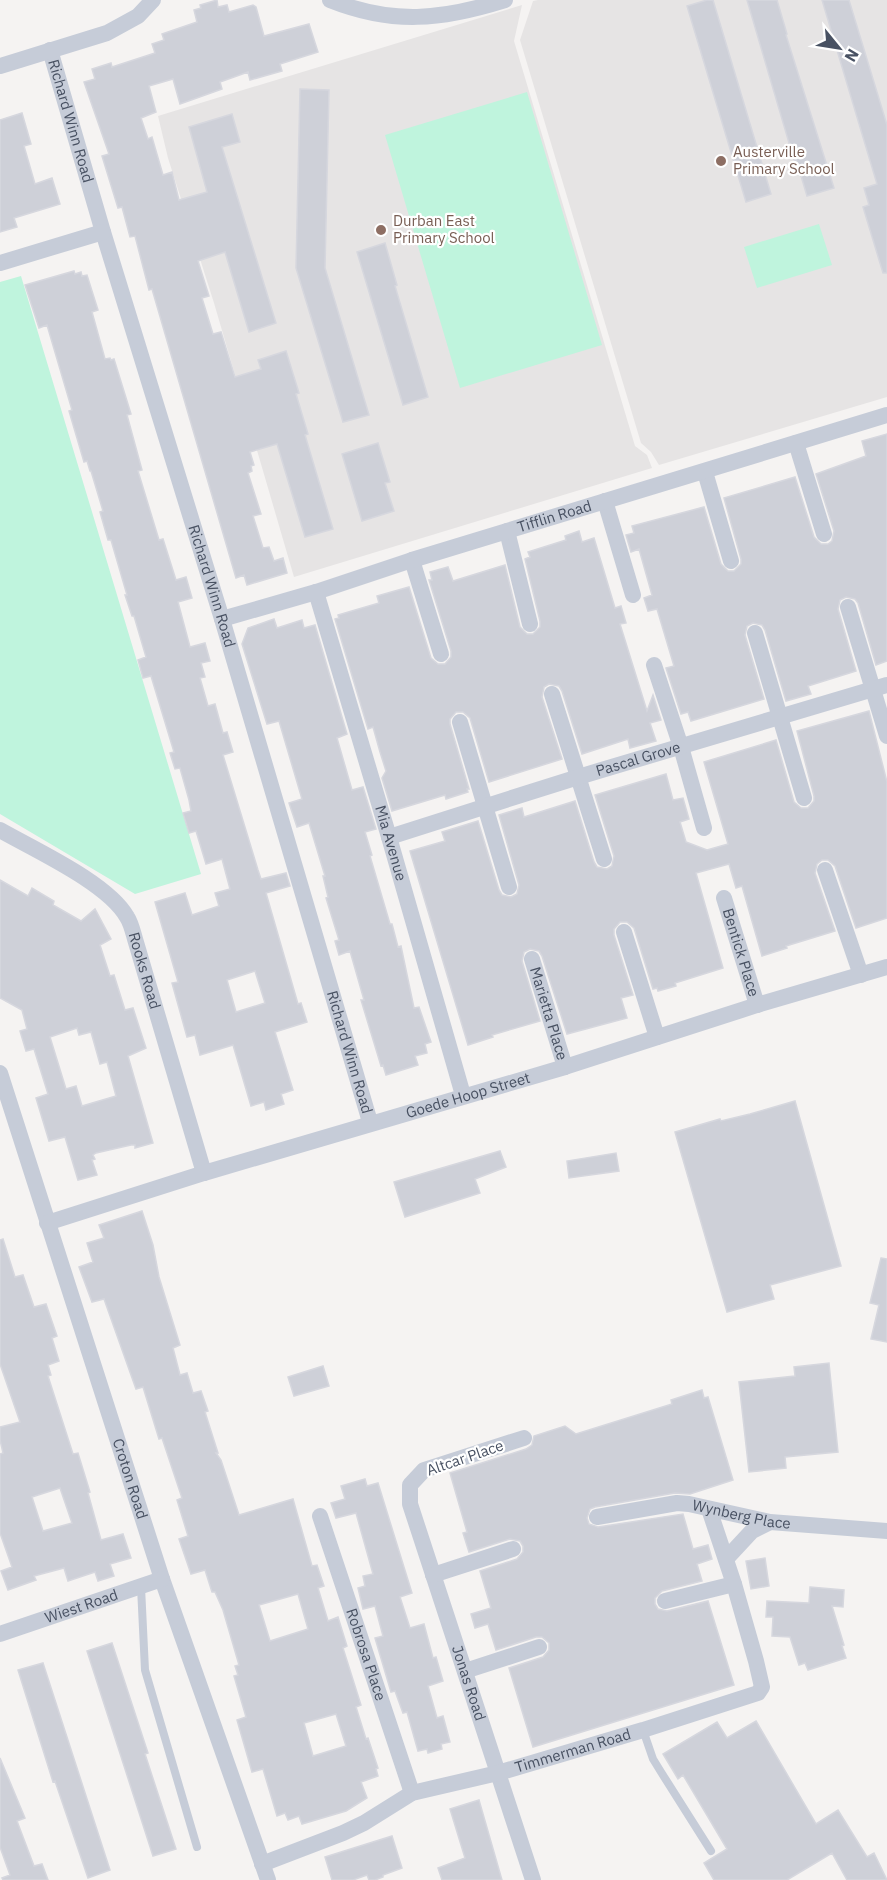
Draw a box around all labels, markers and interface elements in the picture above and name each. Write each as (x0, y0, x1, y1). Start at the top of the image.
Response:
north arrow (809, 18, 869, 78)
text: N (840, 45, 864, 66)
street label: Richard Winn Road (44, 57, 98, 185)
place label: Austerville Primary School (733, 142, 835, 178)
marker: Austerville Primary School (714, 154, 728, 168)
place label: Durban East Primary School (393, 211, 495, 247)
marker: Durban East Primary School (374, 223, 388, 237)
street label: Tifflin Road (515, 496, 594, 536)
street label: Richard Winn Road (185, 522, 240, 650)
street label: Pascal Grove (593, 737, 682, 780)
street label: Mia Avenue (371, 803, 411, 883)
street label: Bentick Place (719, 906, 764, 999)
street label: Rooks Road (125, 930, 165, 1011)
street label: Marietta Place (526, 964, 572, 1062)
street label: Richard Winn Road (323, 988, 377, 1116)
street label: Goede Hoop Street (404, 1068, 532, 1122)
street label: Altcar Place (424, 1435, 506, 1480)
street label: Croton Road (109, 1436, 152, 1521)
street label: Wynberg Place (691, 1495, 791, 1533)
street label: Wiest Road (42, 1585, 120, 1627)
street label: Robrosa Place (342, 1606, 391, 1703)
street label: Jonas Road (448, 1643, 490, 1723)
street label: Timmerman Road (512, 1724, 633, 1776)

